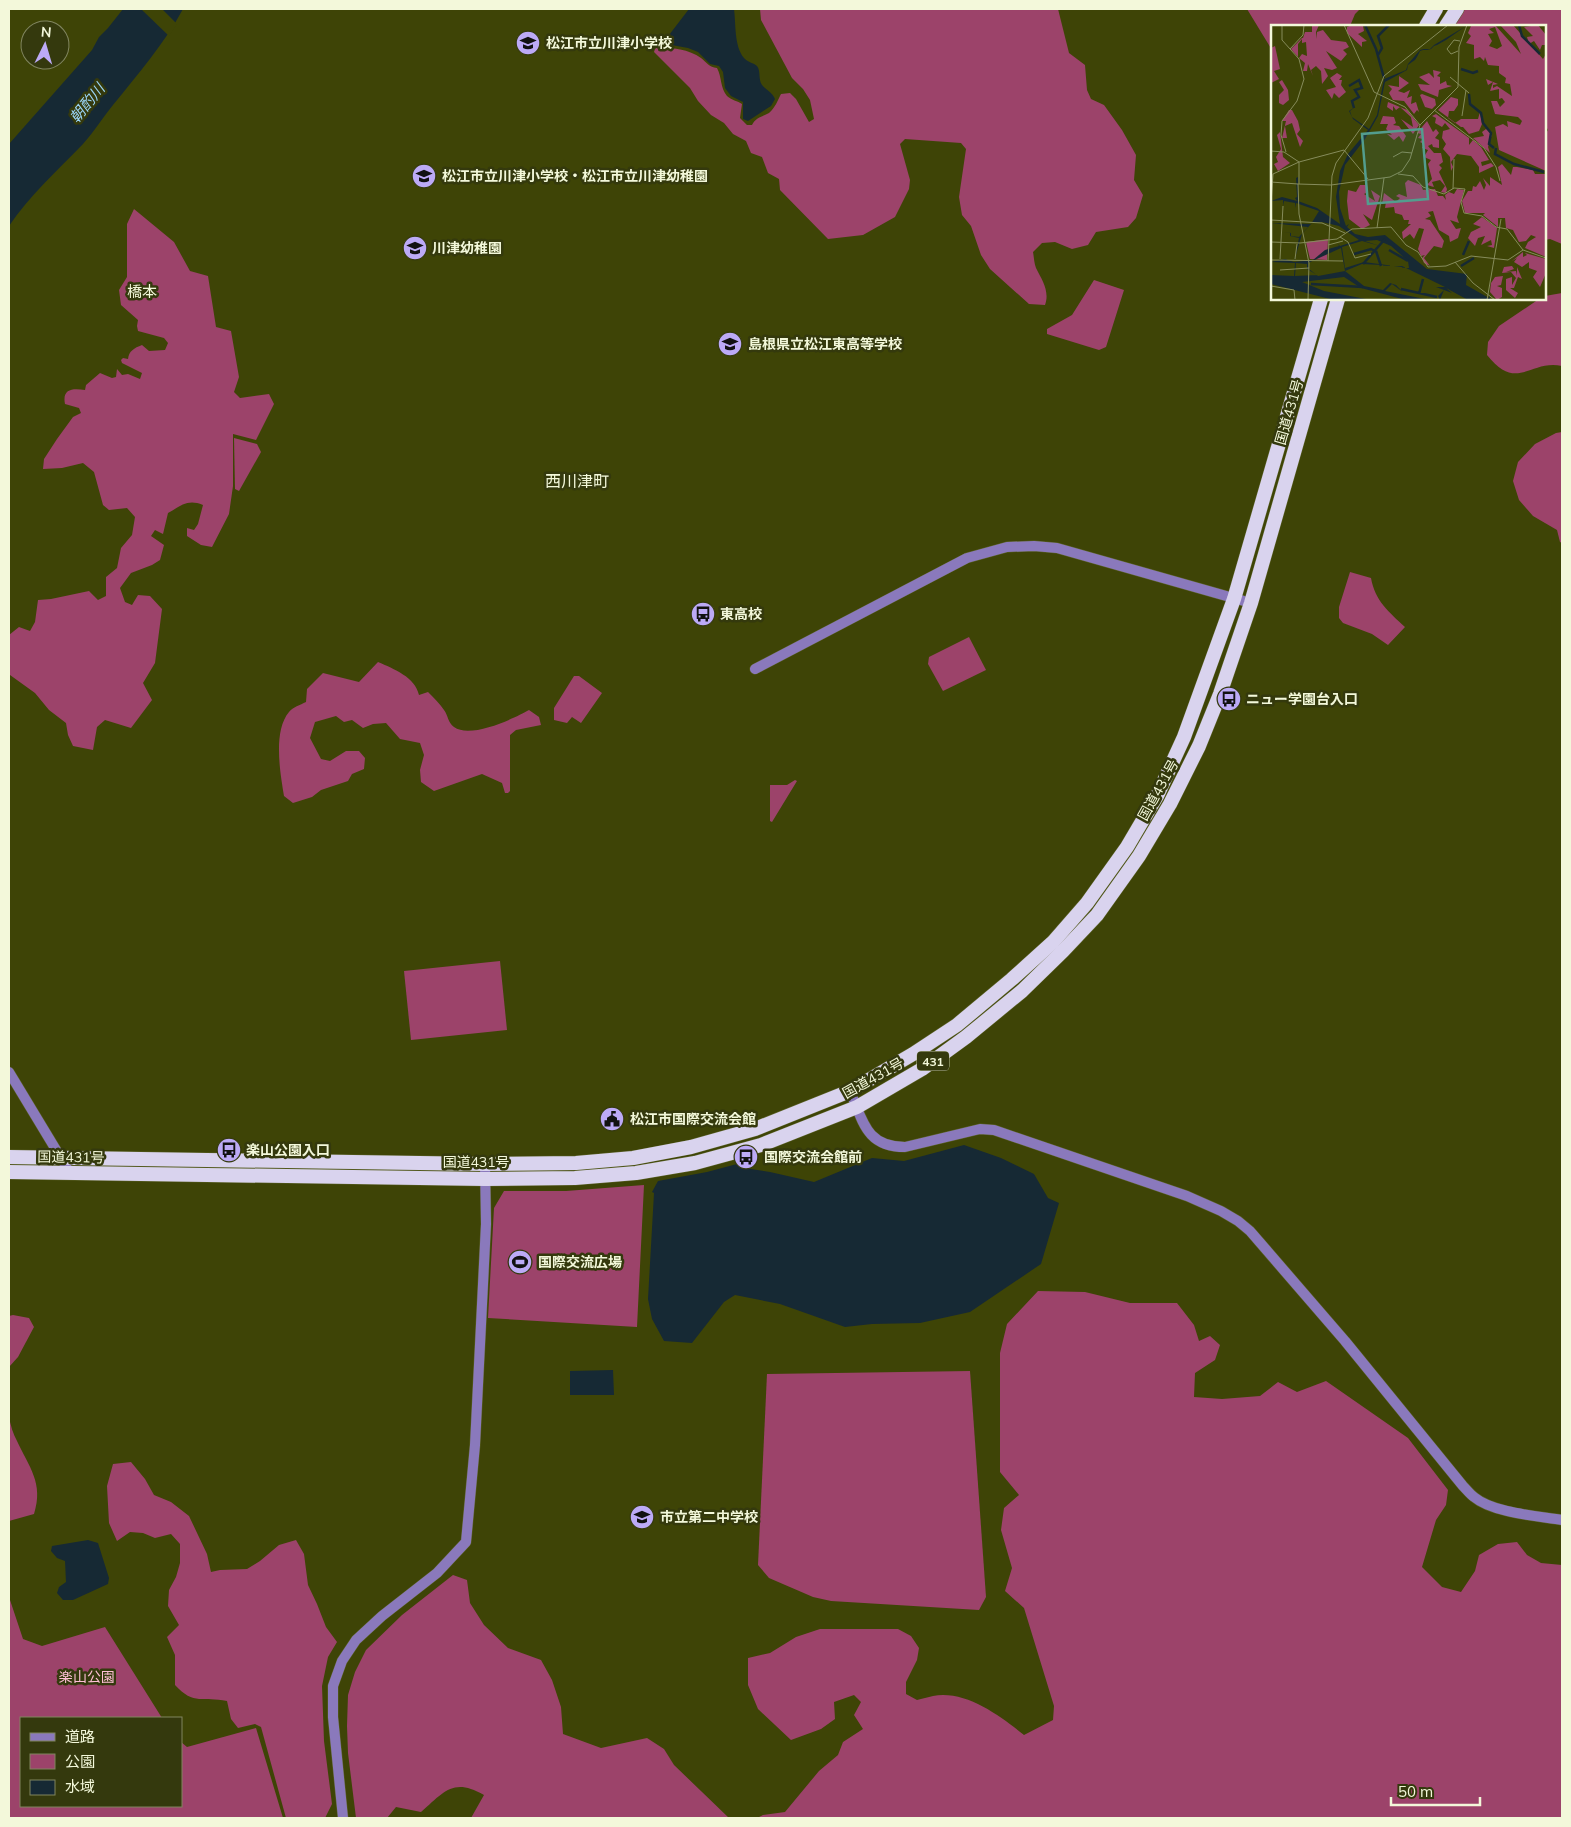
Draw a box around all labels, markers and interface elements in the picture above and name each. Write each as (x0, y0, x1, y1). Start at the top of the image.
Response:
north arrow (20, 20, 70, 70)
text: N (40, 23, 52, 41)
inset map (1271, 25, 1546, 300)
school or university icon: 松江市立川津小学校 (515, 30, 541, 56)
place label: 松江市立川津小学校 (546, 34, 672, 52)
water label: 朝酌川 (65, 78, 110, 126)
school or university icon: 松江市立川津小学校・松江市立川津幼稚園 (411, 163, 437, 189)
place label: 松江市立川津小学校・松江市立川津幼稚園 (442, 167, 708, 185)
school or university icon: 川津幼稚園 (402, 235, 428, 261)
place label: 川津幼稚園 (432, 239, 502, 257)
district label: 橋本 (127, 282, 157, 301)
school or university icon: 島根県立松江東高等学校 (717, 331, 743, 357)
place label: 島根県立松江東高等学校 (748, 335, 902, 353)
street label: 国道431号 (1271, 377, 1307, 447)
district label: 西川津町 (545, 471, 609, 491)
bus stop icon: 東高校 (690, 601, 716, 627)
place label: 東高校 (720, 605, 762, 623)
bus stop icon: ニュー学園台入口 (1216, 686, 1242, 712)
place label: ニュー学園台入口 (1246, 690, 1358, 708)
street label: 国道431号 (1134, 756, 1182, 824)
road number: 431 (917, 1052, 949, 1070)
street label: 国道431号 (839, 1054, 907, 1102)
public building icon: 松江市国際交流会館 (599, 1106, 625, 1132)
place label: 松江市国際交流会館 (630, 1110, 756, 1128)
bus stop icon: 楽山公園入口 (216, 1137, 242, 1163)
place label: 楽山公園入口 (246, 1141, 330, 1159)
bus stop icon: 国際交流会館前 (733, 1144, 759, 1170)
street label: 国道431号 (37, 1147, 105, 1167)
place label: 国際交流会館前 (764, 1148, 862, 1166)
street label: 国道431号 (442, 1153, 510, 1171)
sports icon: 国際交流広場 (507, 1249, 533, 1275)
place label: 国際交流広場 (538, 1253, 622, 1271)
school or university icon: 市立第二中学校 (629, 1504, 655, 1530)
place label: 市立第二中学校 (660, 1508, 758, 1526)
park label: 楽山公園 (59, 1668, 115, 1686)
legend (20, 1717, 182, 1807)
text: 道路 (65, 1727, 95, 1746)
text: 公園 (65, 1752, 95, 1771)
scale bar (1391, 1774, 1480, 1806)
text: 水域 (65, 1777, 95, 1796)
text: 50 m (1398, 1782, 1433, 1801)

